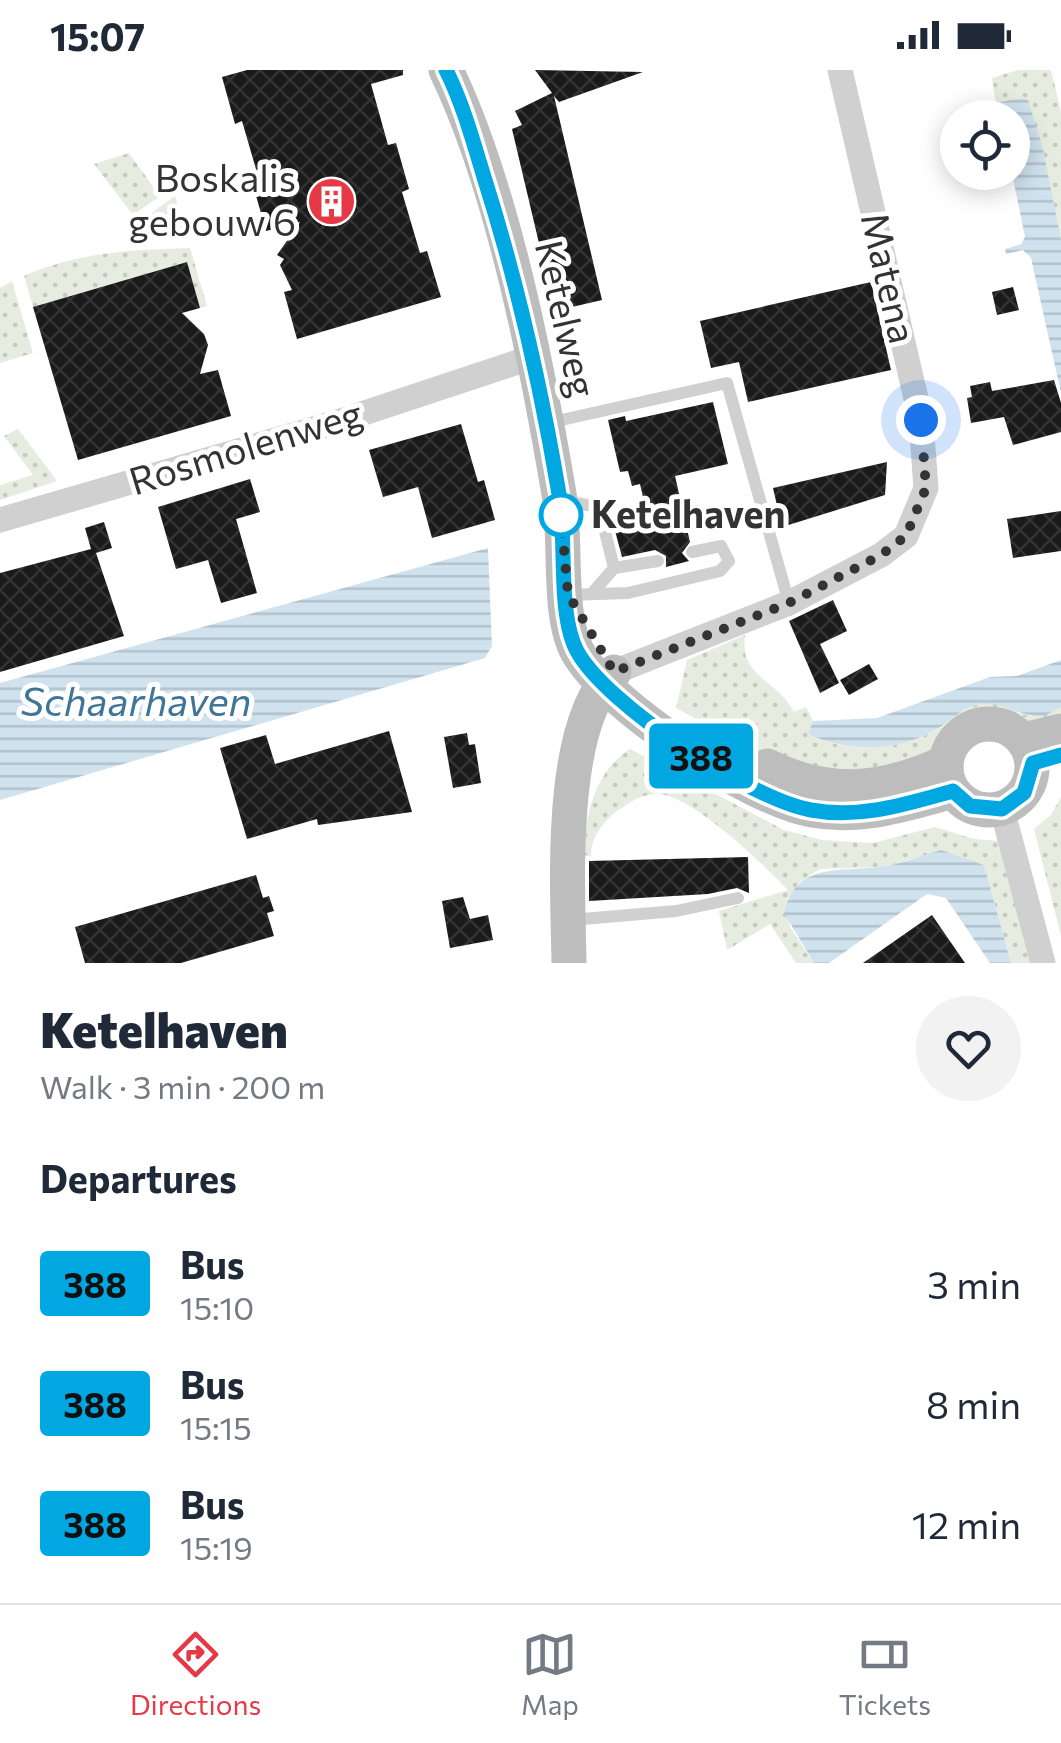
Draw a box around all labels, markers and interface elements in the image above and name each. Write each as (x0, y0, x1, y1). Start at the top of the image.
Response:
text: 15:07 (50, 12, 145, 59)
map controls (940, 100, 1030, 190)
button: locate (940, 100, 1030, 190)
place label: Boskalis gebouw 6 (129, 153, 296, 244)
building icon: Boskalis gebouw 6 (305, 175, 357, 227)
street label: Matena (853, 207, 928, 347)
street label: Ketelweg (527, 236, 608, 401)
street label: Rosmolenweg (123, 388, 367, 503)
your location (896, 395, 946, 445)
place label: Ketelhaven (591, 489, 785, 536)
marker: Ketelhaven (540, 494, 582, 536)
water label: Schaarhaven (20, 675, 252, 724)
line badge: 388 (644, 724, 758, 788)
text: 388 (669, 735, 733, 778)
button: heart (916, 996, 1021, 1101)
text: Ketelhaven (40, 999, 288, 1058)
text: Walk · 3 min · 200 m (40, 1066, 325, 1106)
text: Departures (40, 1154, 237, 1201)
text: Bus (180, 1240, 245, 1287)
text: 3 min (927, 1260, 1021, 1307)
text: 388 (63, 1262, 127, 1305)
text: 15:10 (180, 1287, 254, 1327)
text: Bus (180, 1360, 245, 1407)
text: 8 min (926, 1380, 1021, 1427)
text: 388 (63, 1382, 127, 1425)
text: 15:15 (180, 1407, 252, 1447)
text: Bus (180, 1480, 245, 1527)
text: 12 min (912, 1500, 1021, 1547)
text: 388 (63, 1502, 127, 1545)
text: 15:19 (180, 1527, 253, 1567)
tab: Directions (130, 1627, 261, 1721)
tab: Map (521, 1627, 579, 1721)
tab: Tickets (839, 1627, 931, 1721)

